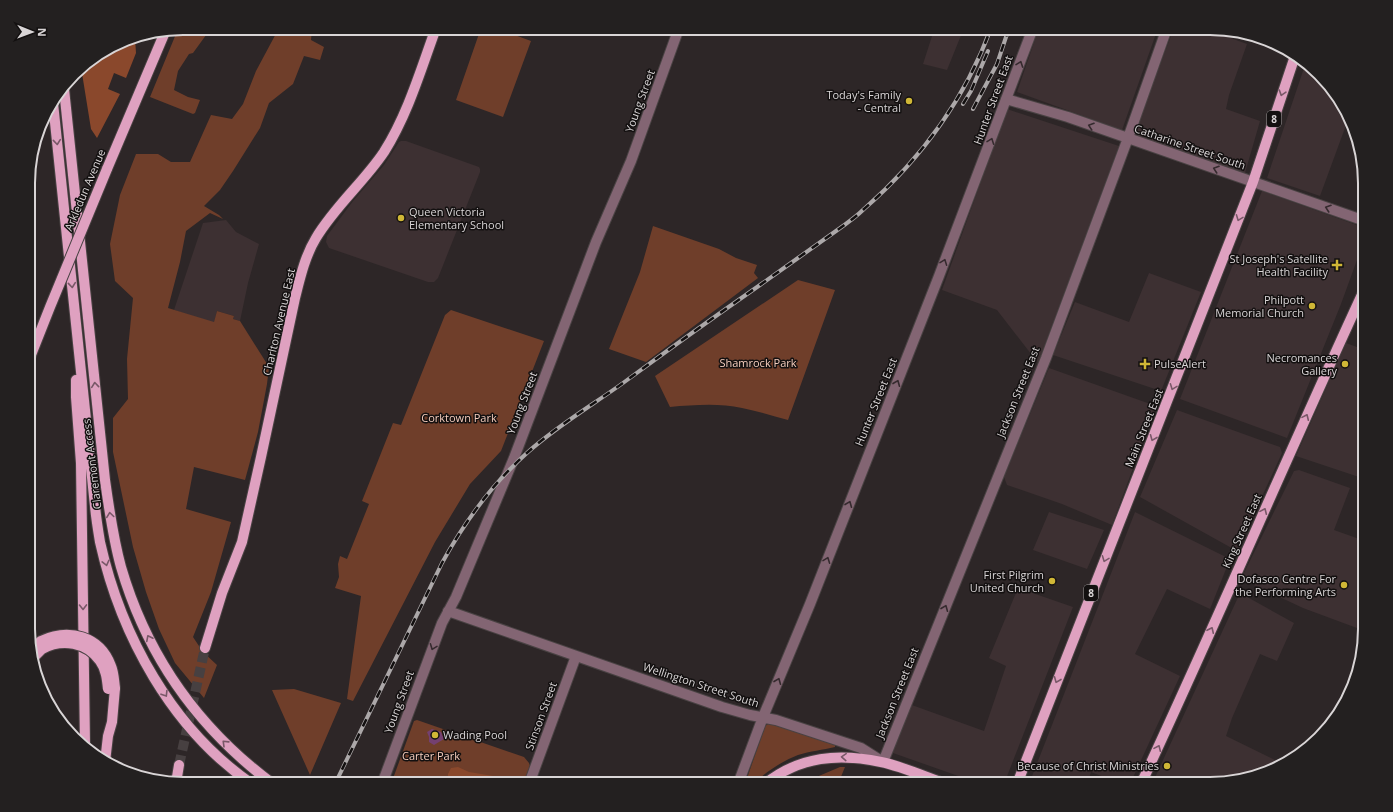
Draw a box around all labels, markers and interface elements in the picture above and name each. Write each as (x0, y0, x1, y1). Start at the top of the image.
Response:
north arrow (12, 12, 52, 52)
text: N (35, 28, 50, 37)
street label: Hunter Street East (969, 53, 1016, 147)
one-way arrow (1015, 60, 1023, 67)
street label: Young Street (621, 67, 658, 134)
place label: Today's Family - Central (826, 87, 901, 115)
one-way arrow (1279, 89, 1287, 96)
marker: Today's Family - Central (904, 96, 914, 106)
road number: 8 (1267, 111, 1281, 127)
street label: Catharine Street South (1133, 120, 1248, 173)
one-way arrow (1087, 122, 1094, 130)
one-way arrow (987, 138, 995, 145)
one-way arrow (52, 139, 61, 145)
street label: Arkledun Avenue (61, 147, 109, 233)
one-way arrow (1213, 165, 1220, 174)
place label: Queen Victoria Elementary School (409, 204, 504, 232)
one-way arrow (1324, 204, 1331, 213)
marker: Queen Victoria Elementary School (396, 213, 406, 223)
one-way arrow (1236, 214, 1244, 221)
place label: St Joseph's Satellite Health Facility (1230, 251, 1328, 279)
one-way arrow (940, 259, 948, 266)
marker: St Joseph's Satellite Health Facility (1331, 259, 1343, 271)
street label: Charlton Avenue East (259, 267, 298, 377)
one-way arrow (67, 282, 76, 288)
place label: Philpott Memorial Church (1215, 292, 1304, 320)
marker: Philpott Memorial Church (1307, 301, 1317, 311)
street label: Jackson Street East (992, 344, 1043, 440)
place label: Necromances Gallery (1266, 350, 1337, 378)
park label: Shamrock Park (719, 355, 797, 370)
street label: Hunter Street East (851, 355, 900, 448)
place label: PulseAlert (1154, 356, 1206, 371)
marker: PulseAlert (1139, 358, 1151, 370)
marker: Necromances Gallery (1340, 359, 1350, 369)
street label: Young Street (503, 369, 540, 436)
one-way arrow (892, 380, 900, 387)
one-way arrow (91, 382, 100, 389)
one-way arrow (1170, 384, 1178, 391)
street label: Main Street East (1121, 386, 1166, 469)
park label: Corktown Park (421, 410, 497, 425)
one-way arrow (1301, 414, 1309, 422)
street label: Claremont Access (79, 418, 104, 510)
one-way arrow (1150, 434, 1158, 442)
street label: King Street East (1218, 491, 1265, 570)
one-way arrow (844, 501, 852, 508)
one-way arrow (1260, 508, 1268, 515)
one-way arrow (106, 512, 115, 518)
one-way arrow (1101, 555, 1109, 562)
one-way arrow (822, 557, 830, 564)
one-way arrow (101, 560, 109, 567)
place label: First Pilgrim United Church (970, 567, 1044, 595)
place label: Dofasco Centre For the Performing Arts (1235, 571, 1336, 599)
marker: First Pilgrim United Church (1047, 576, 1057, 586)
marker: Dofasco Centre For the Performing Arts (1339, 580, 1349, 590)
road number: 8 (1084, 585, 1098, 601)
one-way arrow (79, 604, 87, 610)
one-way arrow (940, 604, 948, 611)
one-way arrow (1206, 627, 1214, 634)
one-way arrow (146, 635, 153, 642)
one-way arrow (429, 643, 437, 650)
street label: Jackson Street East (871, 645, 922, 741)
street label: Wellington Street South (641, 659, 761, 710)
street label: Young Street (380, 668, 417, 735)
one-way arrow (1053, 676, 1061, 683)
one-way arrow (773, 678, 781, 685)
street label: Stinson Street (521, 680, 560, 752)
one-way arrow (160, 690, 168, 697)
place label: Wading Pool (443, 727, 507, 742)
marker: Wading Pool (430, 730, 440, 740)
one-way arrow (222, 740, 230, 748)
one-way arrow (1153, 745, 1161, 752)
park label: Carter Park (402, 748, 460, 763)
one-way arrow (841, 753, 847, 762)
place label: Because of Christ Ministries (1017, 758, 1159, 773)
marker: Because of Christ Ministries (1162, 761, 1172, 771)

